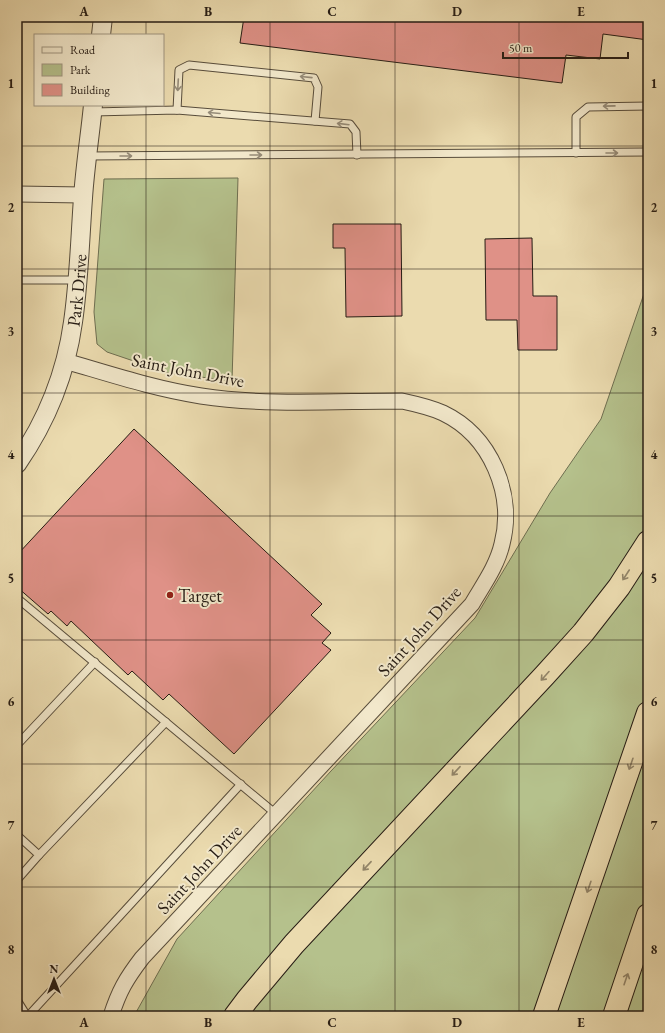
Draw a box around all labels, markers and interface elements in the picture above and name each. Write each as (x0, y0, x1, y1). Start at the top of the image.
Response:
text: A (78, 3, 89, 20)
text: B (204, 3, 212, 20)
text: C (327, 3, 337, 20)
text: D (452, 3, 462, 20)
text: E (577, 3, 585, 20)
legend (34, 34, 164, 106)
scale bar (503, 34, 628, 60)
text: 50 m (509, 40, 533, 56)
text: Road (70, 42, 96, 58)
text: Park (70, 62, 91, 78)
one-way arrow (300, 73, 313, 81)
text: 1 (8, 75, 15, 92)
text: 1 (651, 75, 658, 92)
one-way arrow (175, 78, 182, 91)
text: Building (70, 82, 111, 98)
one-way arrow (603, 102, 616, 110)
one-way arrow (208, 109, 221, 116)
one-way arrow (337, 120, 350, 128)
one-way arrow (605, 149, 618, 157)
one-way arrow (249, 151, 262, 159)
one-way arrow (119, 152, 132, 160)
text: 2 (8, 199, 15, 216)
text: 2 (651, 199, 658, 216)
street label: Park Drive (61, 253, 91, 328)
text: 3 (8, 323, 15, 340)
text: 3 (651, 323, 658, 340)
street label: Saint John Drive (130, 348, 246, 392)
text: 4 (8, 446, 15, 463)
text: 4 (651, 446, 658, 463)
one-way arrow (622, 569, 630, 581)
text: 5 (8, 570, 14, 587)
text: 5 (651, 570, 657, 587)
street label: Saint John Drive (372, 581, 466, 681)
place label: Target (178, 584, 222, 607)
marker: Target (165, 590, 175, 600)
one-way arrow (540, 670, 549, 681)
text: 6 (8, 693, 15, 710)
text: 6 (651, 693, 658, 710)
one-way arrow (627, 757, 634, 770)
one-way arrow (451, 766, 461, 776)
text: 7 (8, 817, 15, 834)
text: 7 (651, 817, 658, 834)
street label: Saint John Drive (152, 819, 246, 919)
one-way arrow (363, 861, 372, 871)
one-way arrow (585, 880, 592, 893)
text: 8 (8, 941, 15, 958)
text: 8 (651, 941, 658, 958)
north arrow (34, 959, 74, 999)
text: N (50, 962, 59, 976)
one-way arrow (623, 973, 630, 986)
text: A (78, 1014, 89, 1031)
text: B (204, 1014, 212, 1031)
text: C (327, 1014, 337, 1031)
text: D (452, 1014, 462, 1031)
text: E (577, 1014, 585, 1031)

